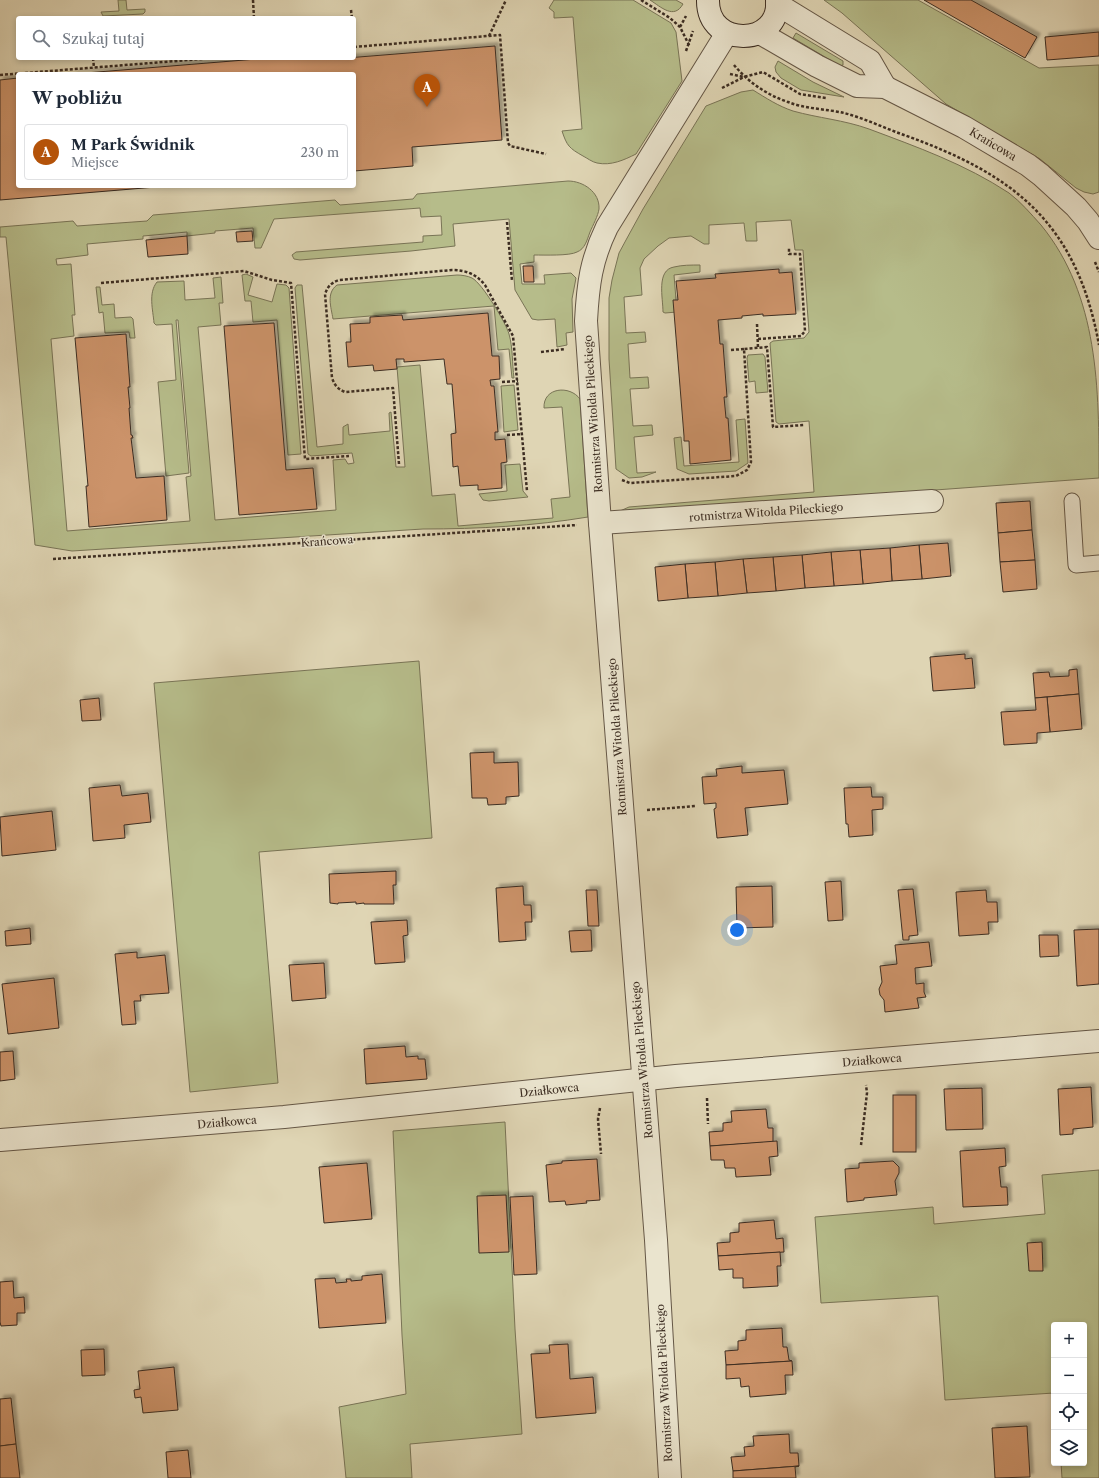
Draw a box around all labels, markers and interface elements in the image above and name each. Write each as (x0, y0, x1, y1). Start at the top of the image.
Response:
search box (16, 16, 356, 60)
icon: search (30, 27, 52, 49)
text: Szukaj tutaj (62, 29, 144, 48)
pin: A (414, 74, 440, 107)
text: W pobliżu (32, 88, 122, 108)
street label: Krańcowa (967, 124, 1019, 164)
text: M Park Świdnik (71, 135, 195, 154)
text: A (41, 144, 51, 160)
text: 230 m (301, 144, 339, 160)
text: Miejsce (71, 154, 119, 170)
street label: Rotmistrza Witolda Pileckiego (580, 334, 605, 493)
street label: rotmistrza Witolda Pileckiego (688, 500, 844, 524)
street label: Krańcowa (300, 532, 354, 550)
street label: Rotmistrza Witolda Pileckiego (604, 657, 629, 816)
your location (727, 920, 747, 940)
street label: Rotmistrza Witolda Pileckiego (628, 980, 656, 1139)
street label: Działkowca (842, 1050, 903, 1070)
street label: Działkowca (519, 1080, 580, 1100)
street label: Działkowca (197, 1112, 258, 1132)
street label: Rotmistrza Witolda Pileckiego (653, 1303, 675, 1462)
map controls (1051, 1322, 1087, 1466)
button: + (1051, 1322, 1087, 1358)
button: − (1051, 1358, 1087, 1394)
button: locate (1051, 1394, 1087, 1430)
button: layers (1051, 1430, 1087, 1466)

